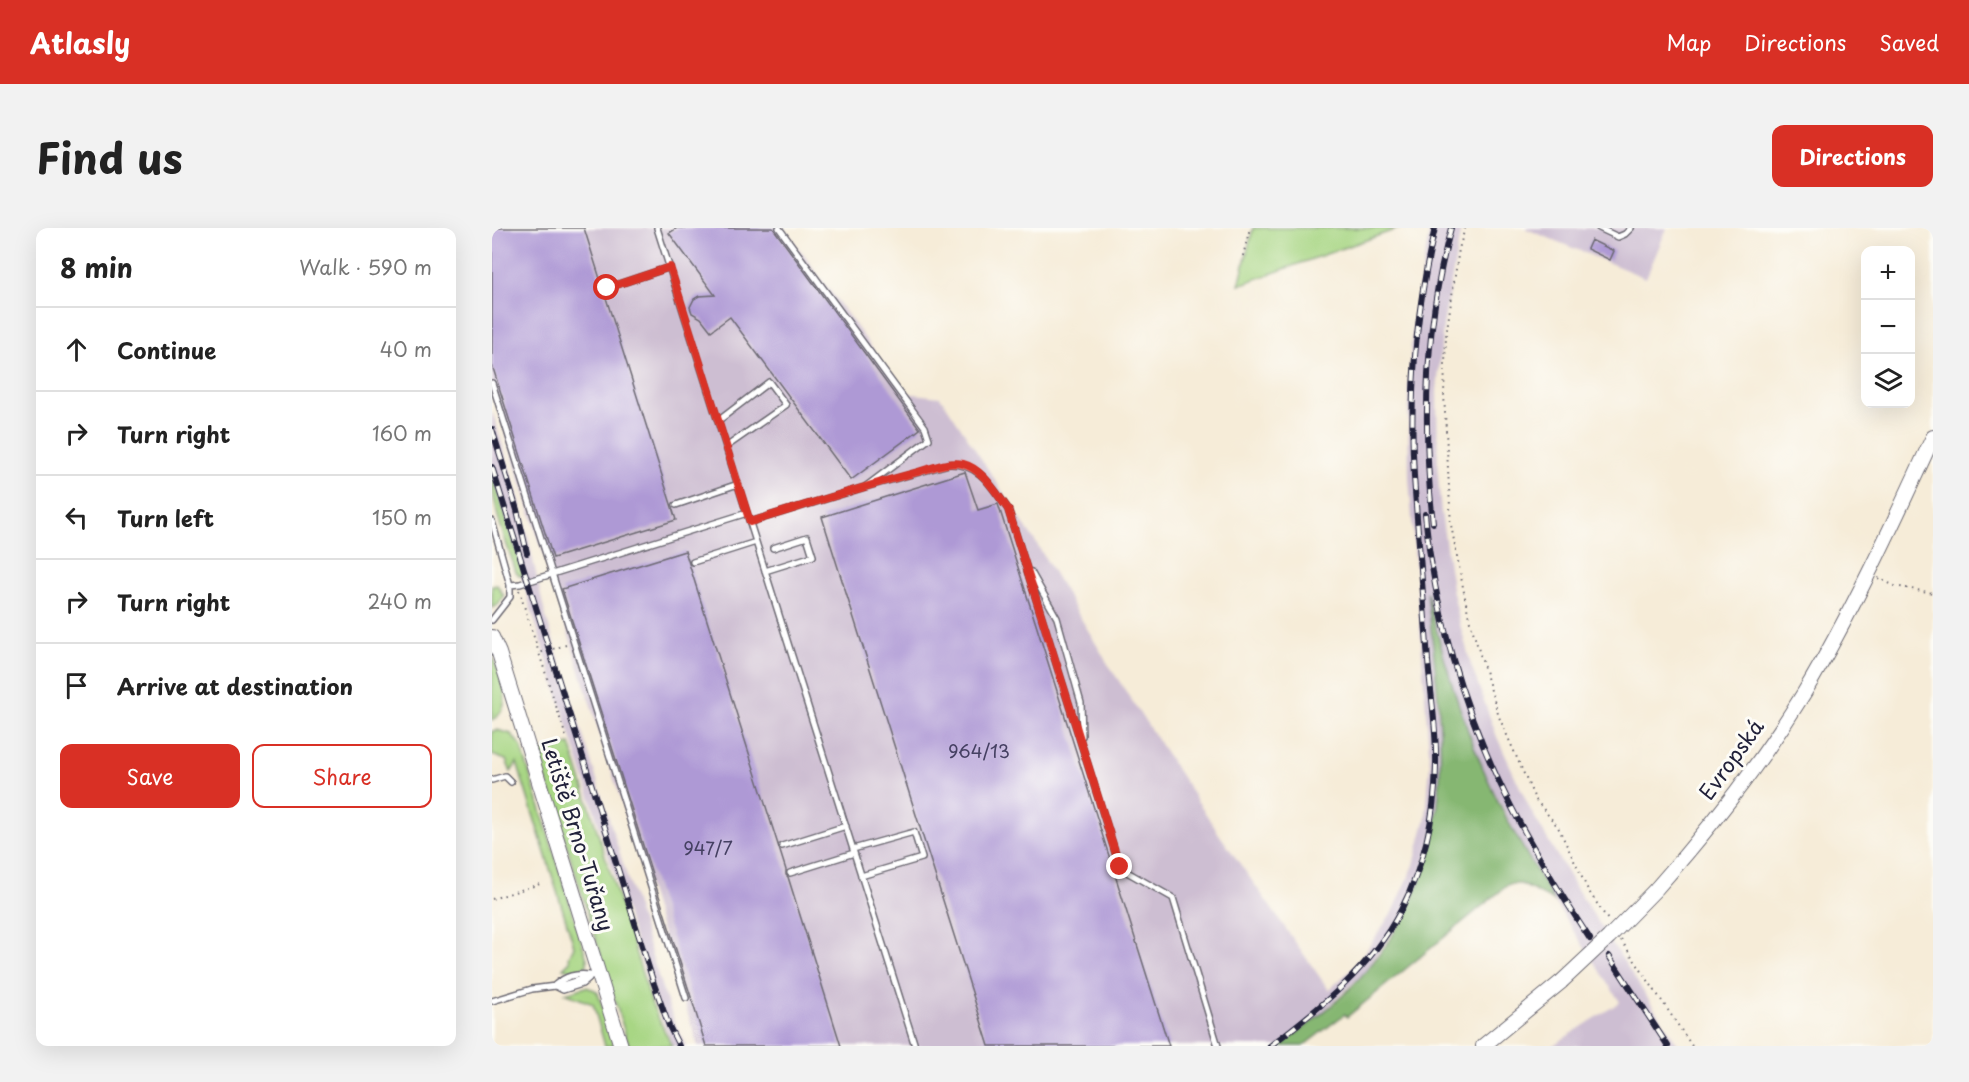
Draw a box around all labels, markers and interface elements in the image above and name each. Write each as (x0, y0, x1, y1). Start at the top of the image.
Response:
text: Atlasly (30, 21, 130, 64)
text: Map (1666, 26, 1711, 58)
text: Directions (1744, 26, 1846, 58)
text: Saved (1879, 26, 1939, 58)
text: Find us (36, 125, 183, 188)
button: Directions (1772, 125, 1933, 187)
map controls (1861, 246, 1915, 408)
button: + (1861, 246, 1915, 300)
text: 8 min (60, 248, 133, 287)
text: Walk · 590 m (299, 252, 432, 282)
route start (593, 274, 619, 300)
button: − (1861, 300, 1915, 354)
icon: ahead (60, 333, 93, 366)
text: Continue (117, 333, 216, 366)
text: 40 m (380, 334, 432, 364)
button: layers (1861, 354, 1915, 408)
icon: right (60, 417, 93, 450)
text: Turn right (117, 417, 230, 450)
text: 160 m (372, 418, 432, 448)
icon: left (60, 501, 93, 534)
text: Turn left (117, 501, 214, 534)
text: 150 m (372, 502, 432, 532)
icon: right (60, 585, 93, 618)
text: Turn right (117, 585, 230, 618)
text: 240 m (367, 586, 432, 616)
icon: arrive (60, 669, 93, 702)
text: Arrive at destination (117, 669, 353, 702)
street label: Evropská (1690, 712, 1771, 806)
street label: Letiště Brno-Tuřany (534, 734, 623, 935)
house number: 964/13 (948, 737, 1010, 764)
button: Save (60, 744, 240, 808)
button: Share (252, 744, 432, 808)
house number: 947/7 (683, 834, 733, 861)
route end (1106, 853, 1132, 879)

